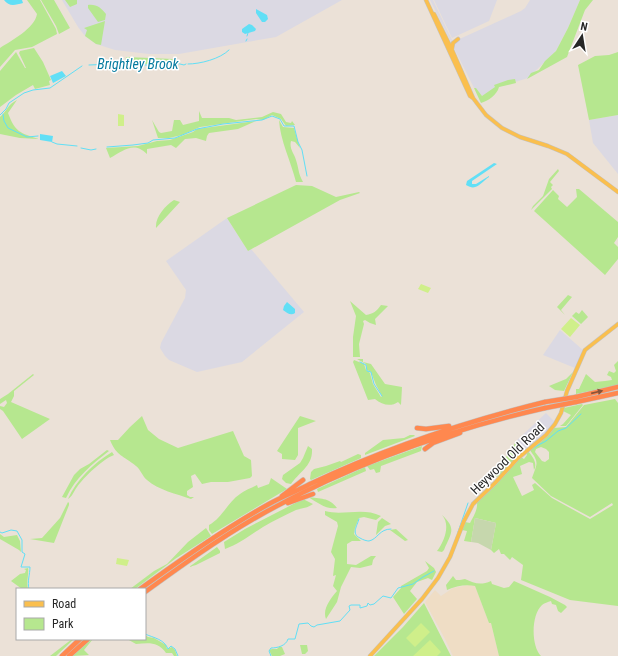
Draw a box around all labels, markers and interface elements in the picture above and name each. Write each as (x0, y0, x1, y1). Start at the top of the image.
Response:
north arrow (562, 16, 602, 56)
text: N (579, 20, 589, 34)
water label: Brightley Brook (97, 56, 180, 72)
one-way arrow (591, 388, 603, 394)
street label: Heywood Old Road (467, 419, 547, 497)
legend (16, 588, 146, 640)
text: Road (52, 597, 76, 611)
text: Park (52, 617, 74, 631)

